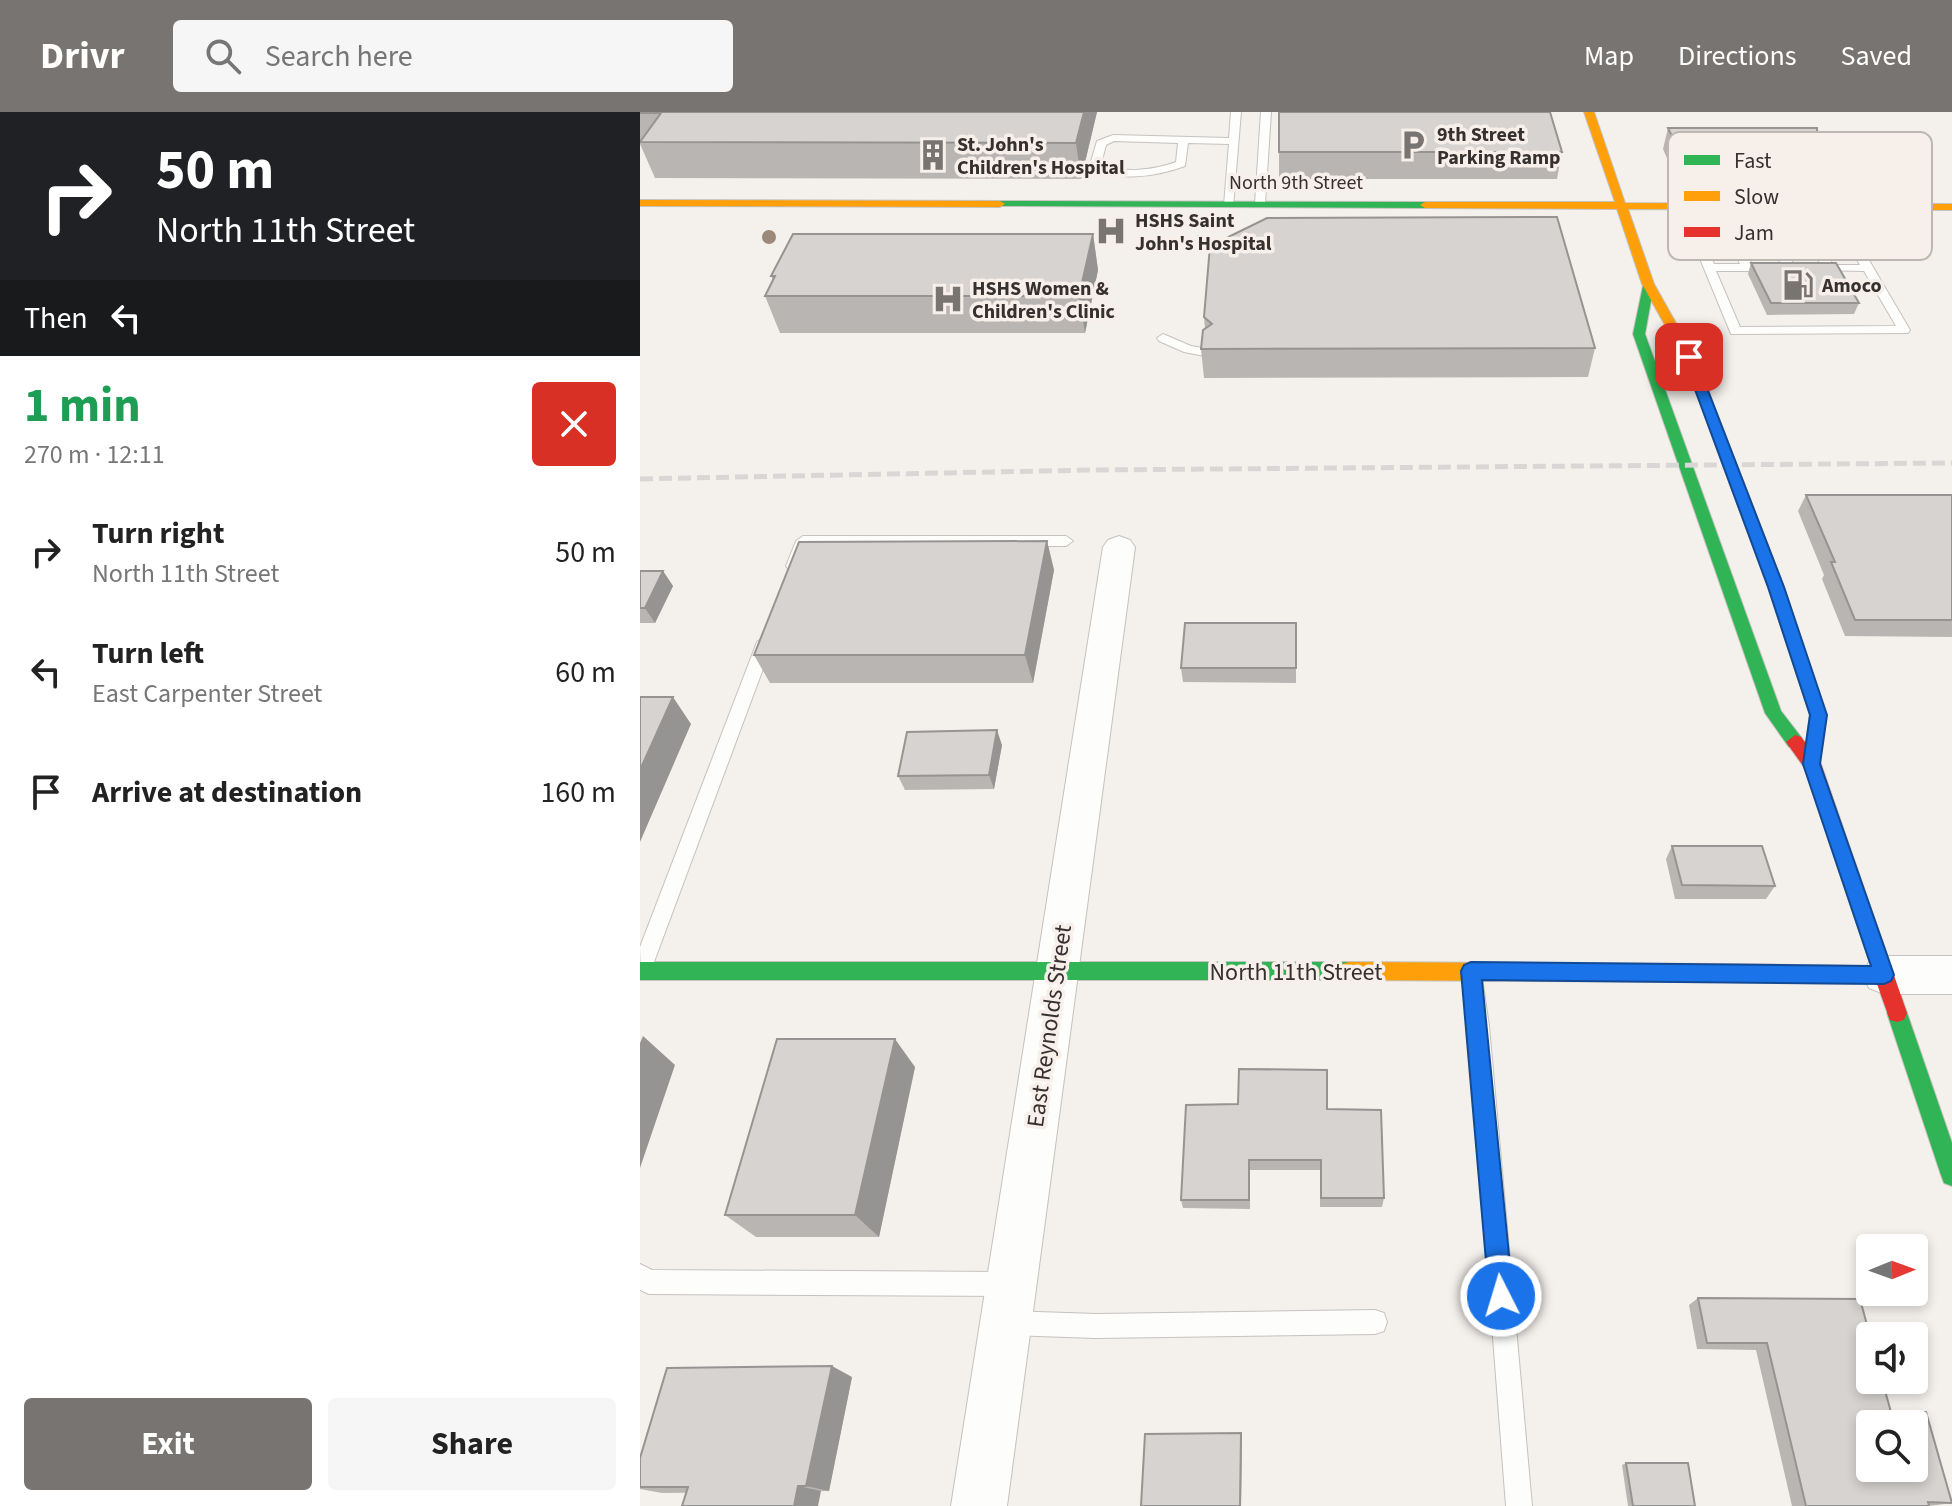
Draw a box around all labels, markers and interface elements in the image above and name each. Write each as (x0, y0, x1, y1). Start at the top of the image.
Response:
search box (173, 20, 733, 92)
text: Drivr (40, 29, 125, 83)
icon: search (201, 34, 245, 78)
text: Search here (265, 35, 413, 78)
text: Map (1584, 36, 1634, 76)
text: Directions (1678, 36, 1797, 76)
text: Saved (1841, 36, 1912, 76)
place label: 9th Street Parking Ramp (1437, 121, 1561, 172)
parking icon: 9th Street Parking Ramp (1396, 128, 1430, 162)
text: 50 m (156, 131, 274, 210)
place label: St. John's Children's Hospital (957, 131, 1125, 182)
legend (1668, 132, 1932, 260)
building icon: St. John's Children's Hospital (916, 138, 950, 172)
icon: right (24, 144, 128, 248)
text: Fast (1734, 145, 1772, 177)
street label: North 9th Street (1229, 169, 1363, 197)
text: Slow (1734, 181, 1779, 213)
text: North 11th Street (156, 205, 415, 256)
place label: HSHS Saint John's Hospital (1135, 207, 1272, 258)
hospital icon: HSHS Saint John's Hospital (1094, 214, 1128, 248)
text: Jam (1734, 217, 1774, 249)
fuel station icon: Amoco (1781, 268, 1815, 302)
place label: Amoco (1821, 272, 1882, 300)
place label: HSHS Women & Children's Clinic (972, 275, 1115, 326)
hospital icon: HSHS Women & Children's Clinic (931, 282, 965, 316)
icon: left (104, 296, 148, 340)
text: Then (24, 297, 88, 340)
pin (1655, 323, 1723, 391)
icon: arrive (1667, 335, 1711, 379)
text: 1 min (24, 372, 141, 440)
button: close (532, 382, 616, 466)
text: 270 m · 12:11 (24, 436, 165, 473)
text: Turn right (92, 512, 224, 555)
icon: right (24, 530, 68, 574)
text: 50 m (555, 531, 616, 574)
text: North 11th Street (92, 555, 279, 592)
text: Turn left (92, 632, 204, 675)
icon: left (24, 650, 68, 694)
text: 60 m (555, 651, 616, 694)
text: East Carpenter Street (92, 675, 322, 712)
icon: arrive (24, 770, 68, 814)
text: Arrive at destination (92, 771, 362, 814)
text: 160 m (540, 771, 616, 814)
street label: East Reynolds Street (1018, 922, 1081, 1130)
street label: North 11th Street (1210, 955, 1382, 990)
north arrow (1856, 1234, 1928, 1306)
map controls (1856, 1234, 1928, 1482)
position arrow (1459, 1254, 1543, 1338)
button: sound (1856, 1322, 1928, 1394)
button: Exit (24, 1398, 312, 1490)
button: Share (328, 1398, 616, 1490)
button: search (1856, 1410, 1928, 1482)

